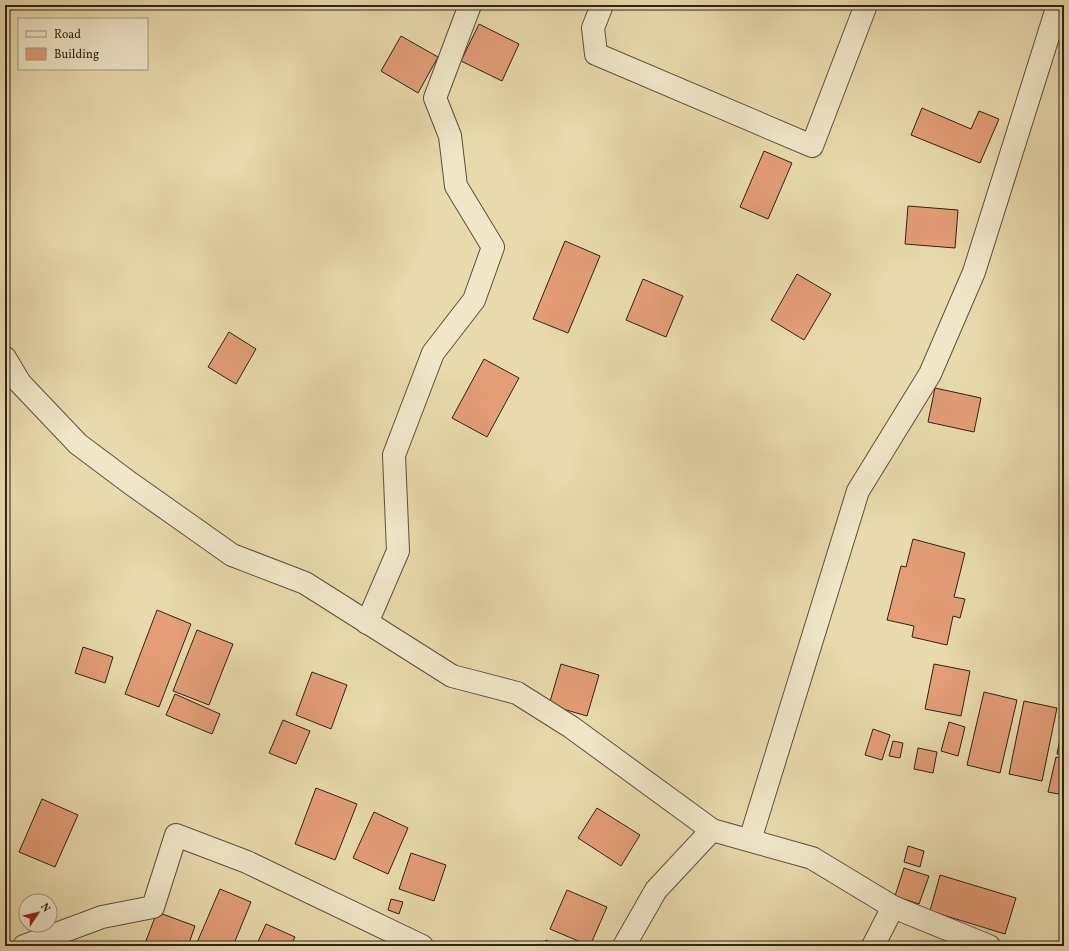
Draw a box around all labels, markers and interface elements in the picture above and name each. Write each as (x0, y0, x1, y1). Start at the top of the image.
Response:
legend (18, 18, 148, 70)
text: Road (54, 27, 81, 43)
text: Building (54, 47, 99, 63)
north arrow (18, 893, 58, 933)
text: N (37, 901, 53, 916)

